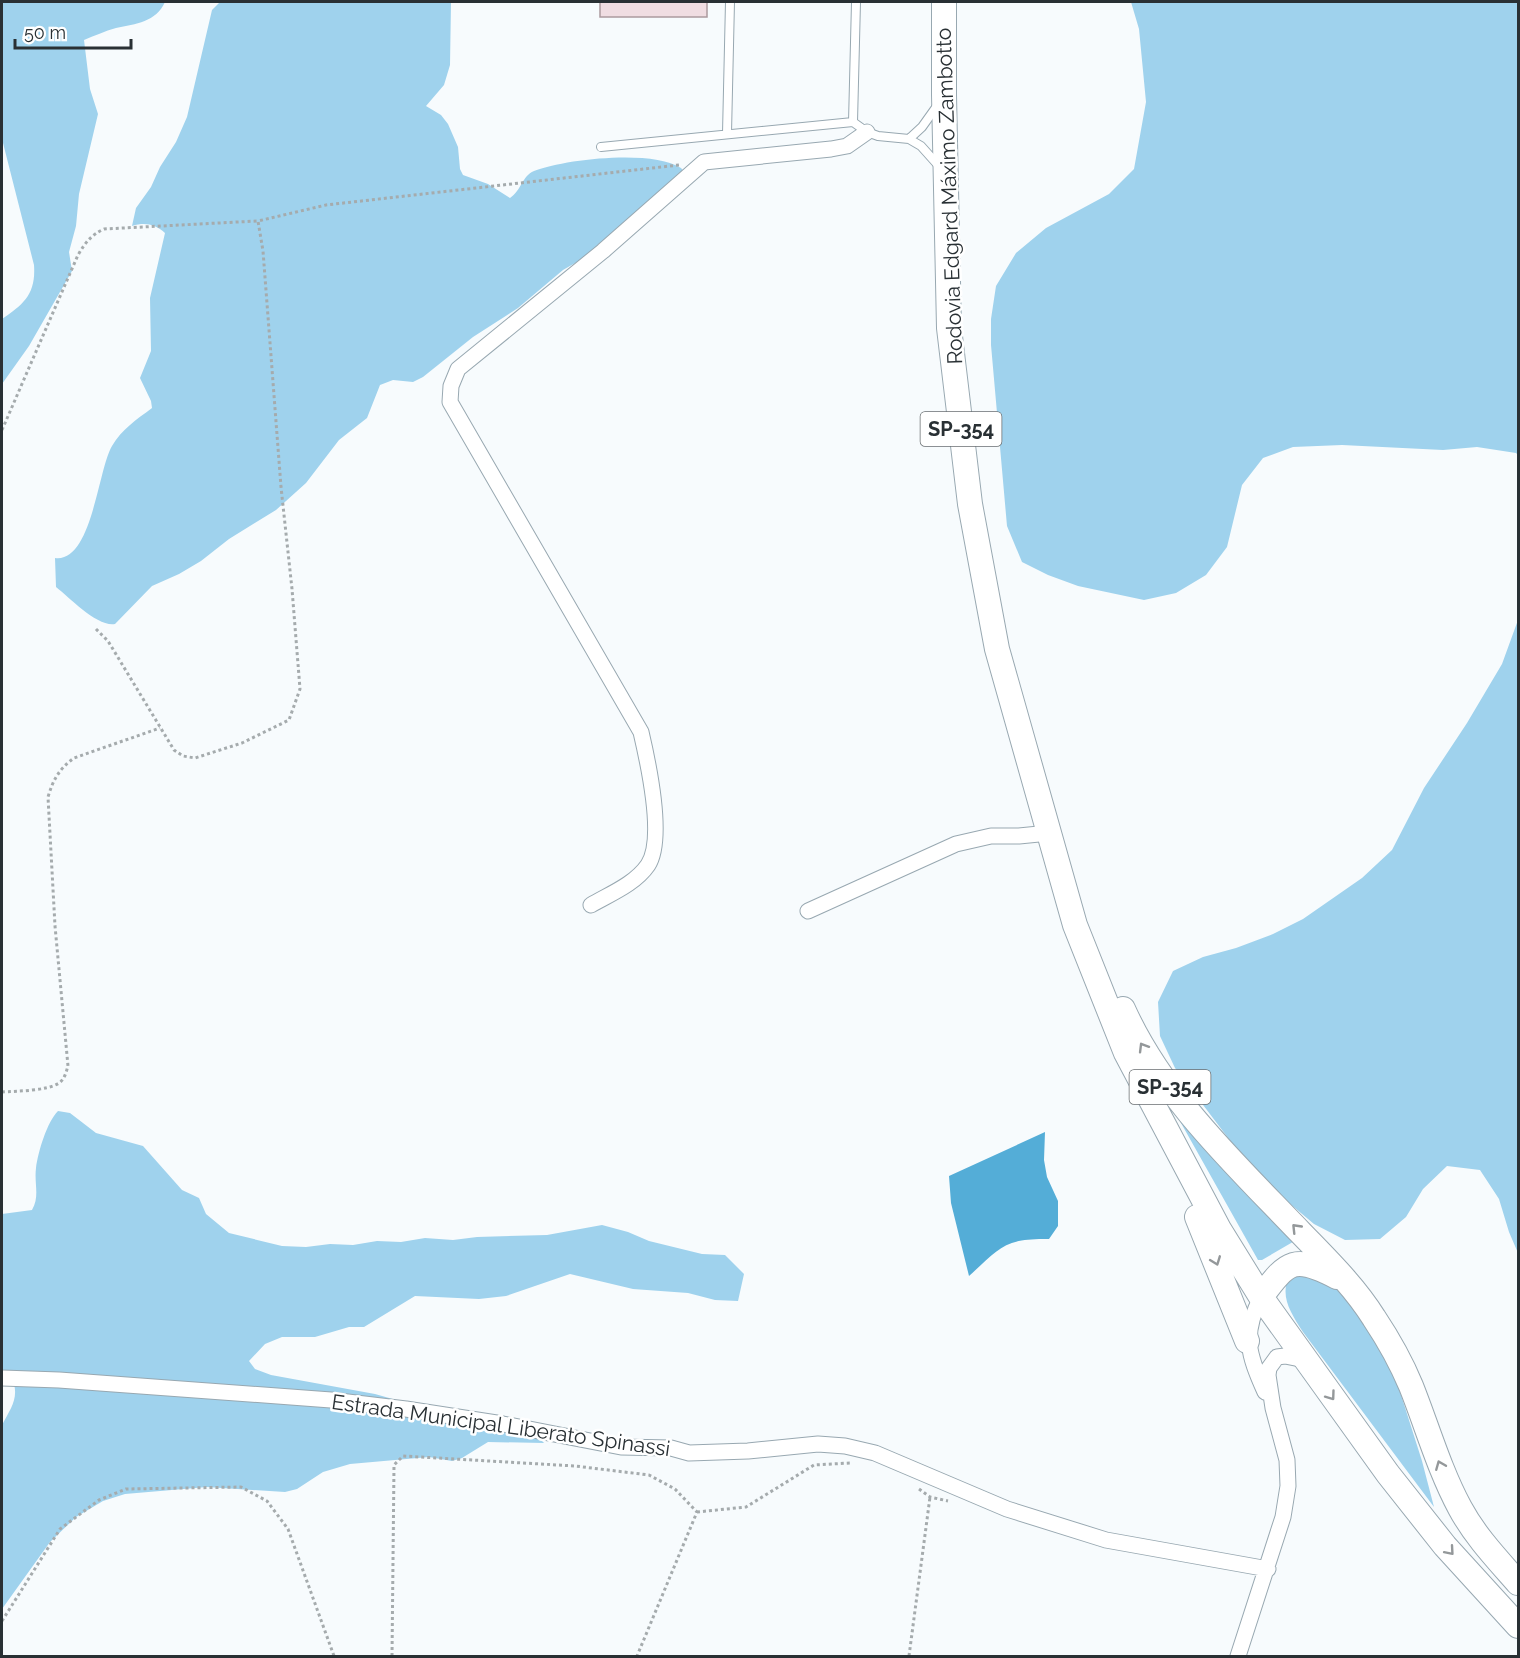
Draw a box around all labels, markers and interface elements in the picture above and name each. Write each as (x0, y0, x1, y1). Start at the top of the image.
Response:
scale bar (15, 12, 130, 50)
text: 50 m (24, 22, 66, 43)
street label: Rodovia Edgard Máximo Zambotto (931, 27, 967, 365)
road number: SP-354 (920, 412, 1002, 446)
one-way arrow (1139, 1043, 1151, 1053)
road number: SP-354 (1130, 1070, 1210, 1104)
one-way arrow (1292, 1224, 1303, 1234)
one-way arrow (1209, 1254, 1221, 1265)
street label: Estrada Municipal Liberato Spinassi (330, 1389, 672, 1461)
one-way arrow (1324, 1390, 1335, 1401)
one-way arrow (1435, 1460, 1447, 1471)
one-way arrow (1443, 1544, 1454, 1555)

